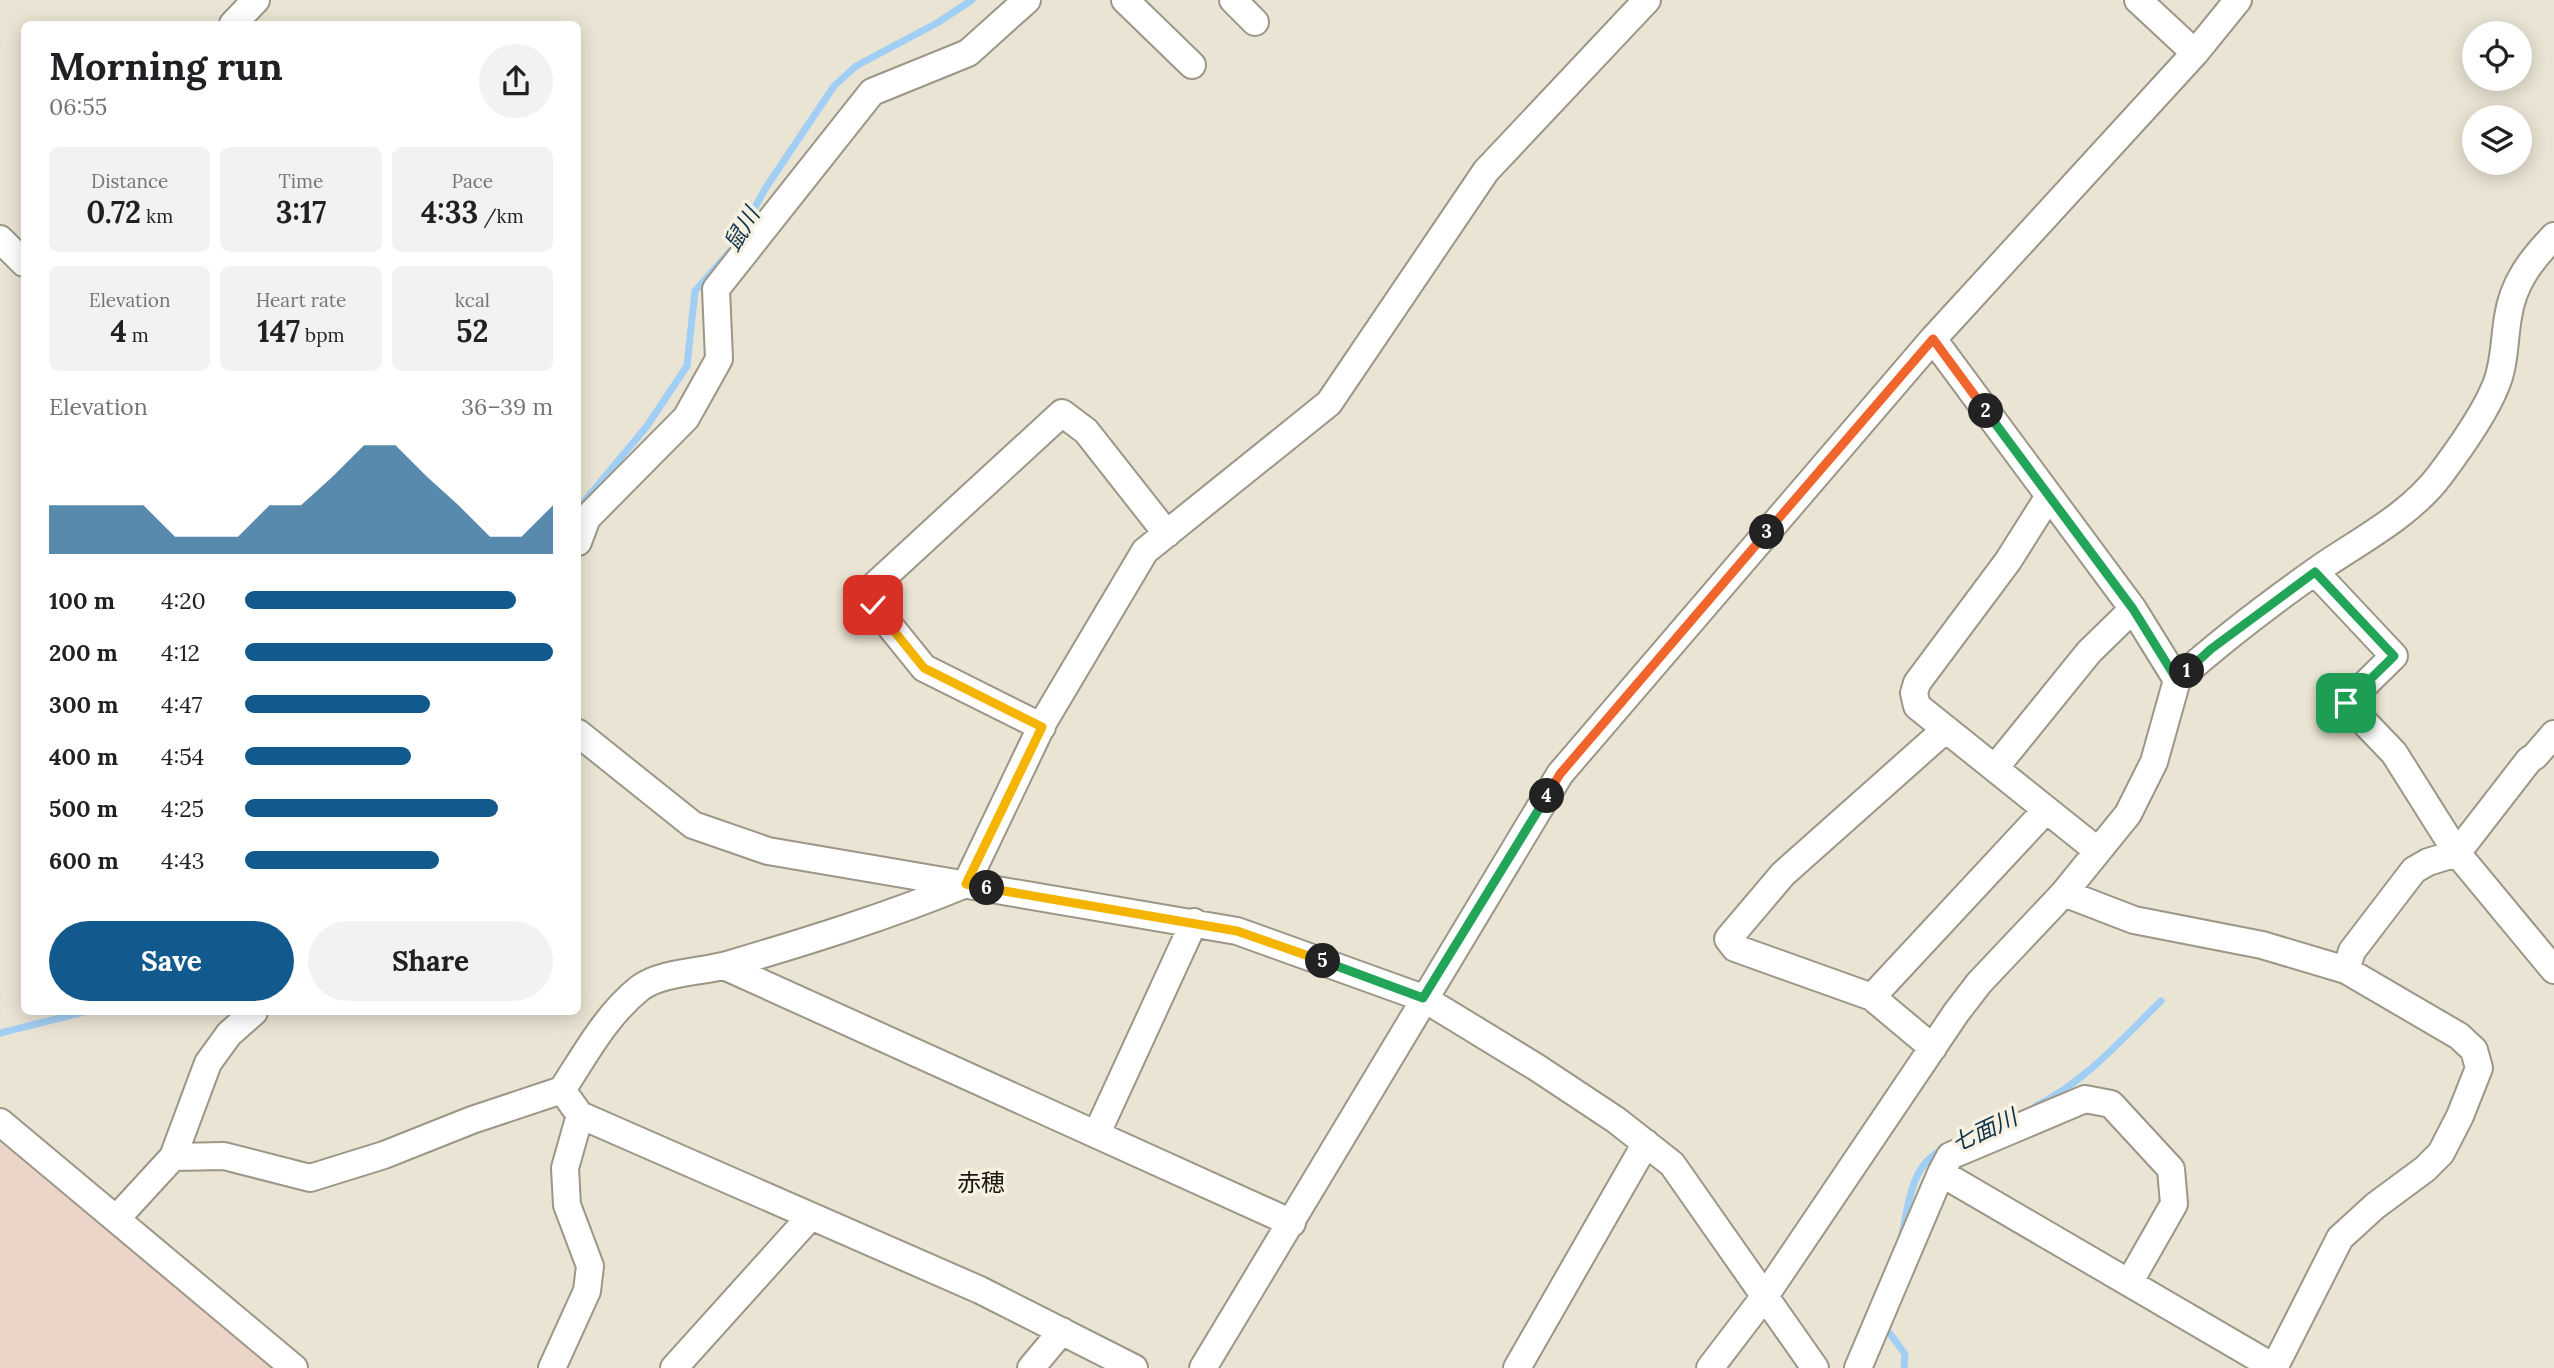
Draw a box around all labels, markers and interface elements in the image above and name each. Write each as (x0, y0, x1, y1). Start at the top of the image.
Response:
map controls (2462, 21, 2532, 175)
button: locate (2462, 21, 2532, 91)
text: Morning run (49, 42, 283, 90)
button: share (479, 44, 553, 118)
text: 06:55 (49, 92, 107, 121)
button: layers (2462, 105, 2532, 175)
text: Distance (91, 169, 168, 193)
text: Time (279, 169, 323, 193)
text: Pace (452, 169, 493, 193)
text: 0.72 (86, 193, 141, 231)
text: 3:17 (276, 193, 326, 231)
text: 4:33 (421, 193, 478, 231)
water label: 鼠川 (717, 199, 767, 256)
text: km (141, 204, 173, 228)
text: /km (478, 204, 524, 228)
text: Elevation (89, 288, 170, 312)
text: Heart rate (256, 288, 346, 312)
text: kcal (455, 288, 490, 312)
text: 4 (110, 312, 127, 350)
text: 147 (257, 312, 300, 350)
text: 52 (456, 312, 488, 350)
text: m (127, 323, 149, 347)
text: bpm (300, 323, 345, 347)
text: Elevation (49, 392, 148, 421)
text: 36–39 m (461, 392, 553, 421)
pin: 2 (1968, 394, 2004, 428)
text: 2 (1980, 398, 1991, 422)
pin: 3 (1750, 514, 1784, 550)
text: 3 (1761, 519, 1772, 543)
pin (843, 575, 903, 635)
text: 100 m (49, 586, 115, 615)
text: 4:20 (161, 586, 206, 615)
icon: check (854, 586, 892, 624)
text: 200 m (49, 638, 118, 667)
text: 4:12 (161, 638, 200, 667)
pin: 1 (2170, 654, 2204, 688)
text: 1 (2183, 658, 2190, 682)
pin (2316, 673, 2376, 733)
icon: arrive (2327, 684, 2365, 722)
text: 300 m (49, 690, 118, 719)
text: 4:47 (161, 690, 202, 719)
text: 400 m (49, 742, 118, 771)
text: 4:54 (161, 742, 204, 771)
pin: 4 (1530, 778, 1564, 814)
text: 4 (1541, 783, 1552, 807)
text: 500 m (49, 794, 118, 823)
text: 4:25 (161, 794, 204, 823)
text: 600 m (49, 846, 119, 875)
text: 4:43 (161, 846, 205, 875)
pin: 6 (970, 870, 1004, 906)
text: 6 (981, 875, 992, 899)
button: Save (49, 921, 294, 1001)
button: Share (308, 921, 553, 1001)
pin: 5 (1306, 944, 1340, 978)
text: 5 (1317, 948, 1328, 972)
water label: 七面川 (1947, 1101, 2024, 1158)
district label: 赤穂 (957, 1167, 1005, 1198)

